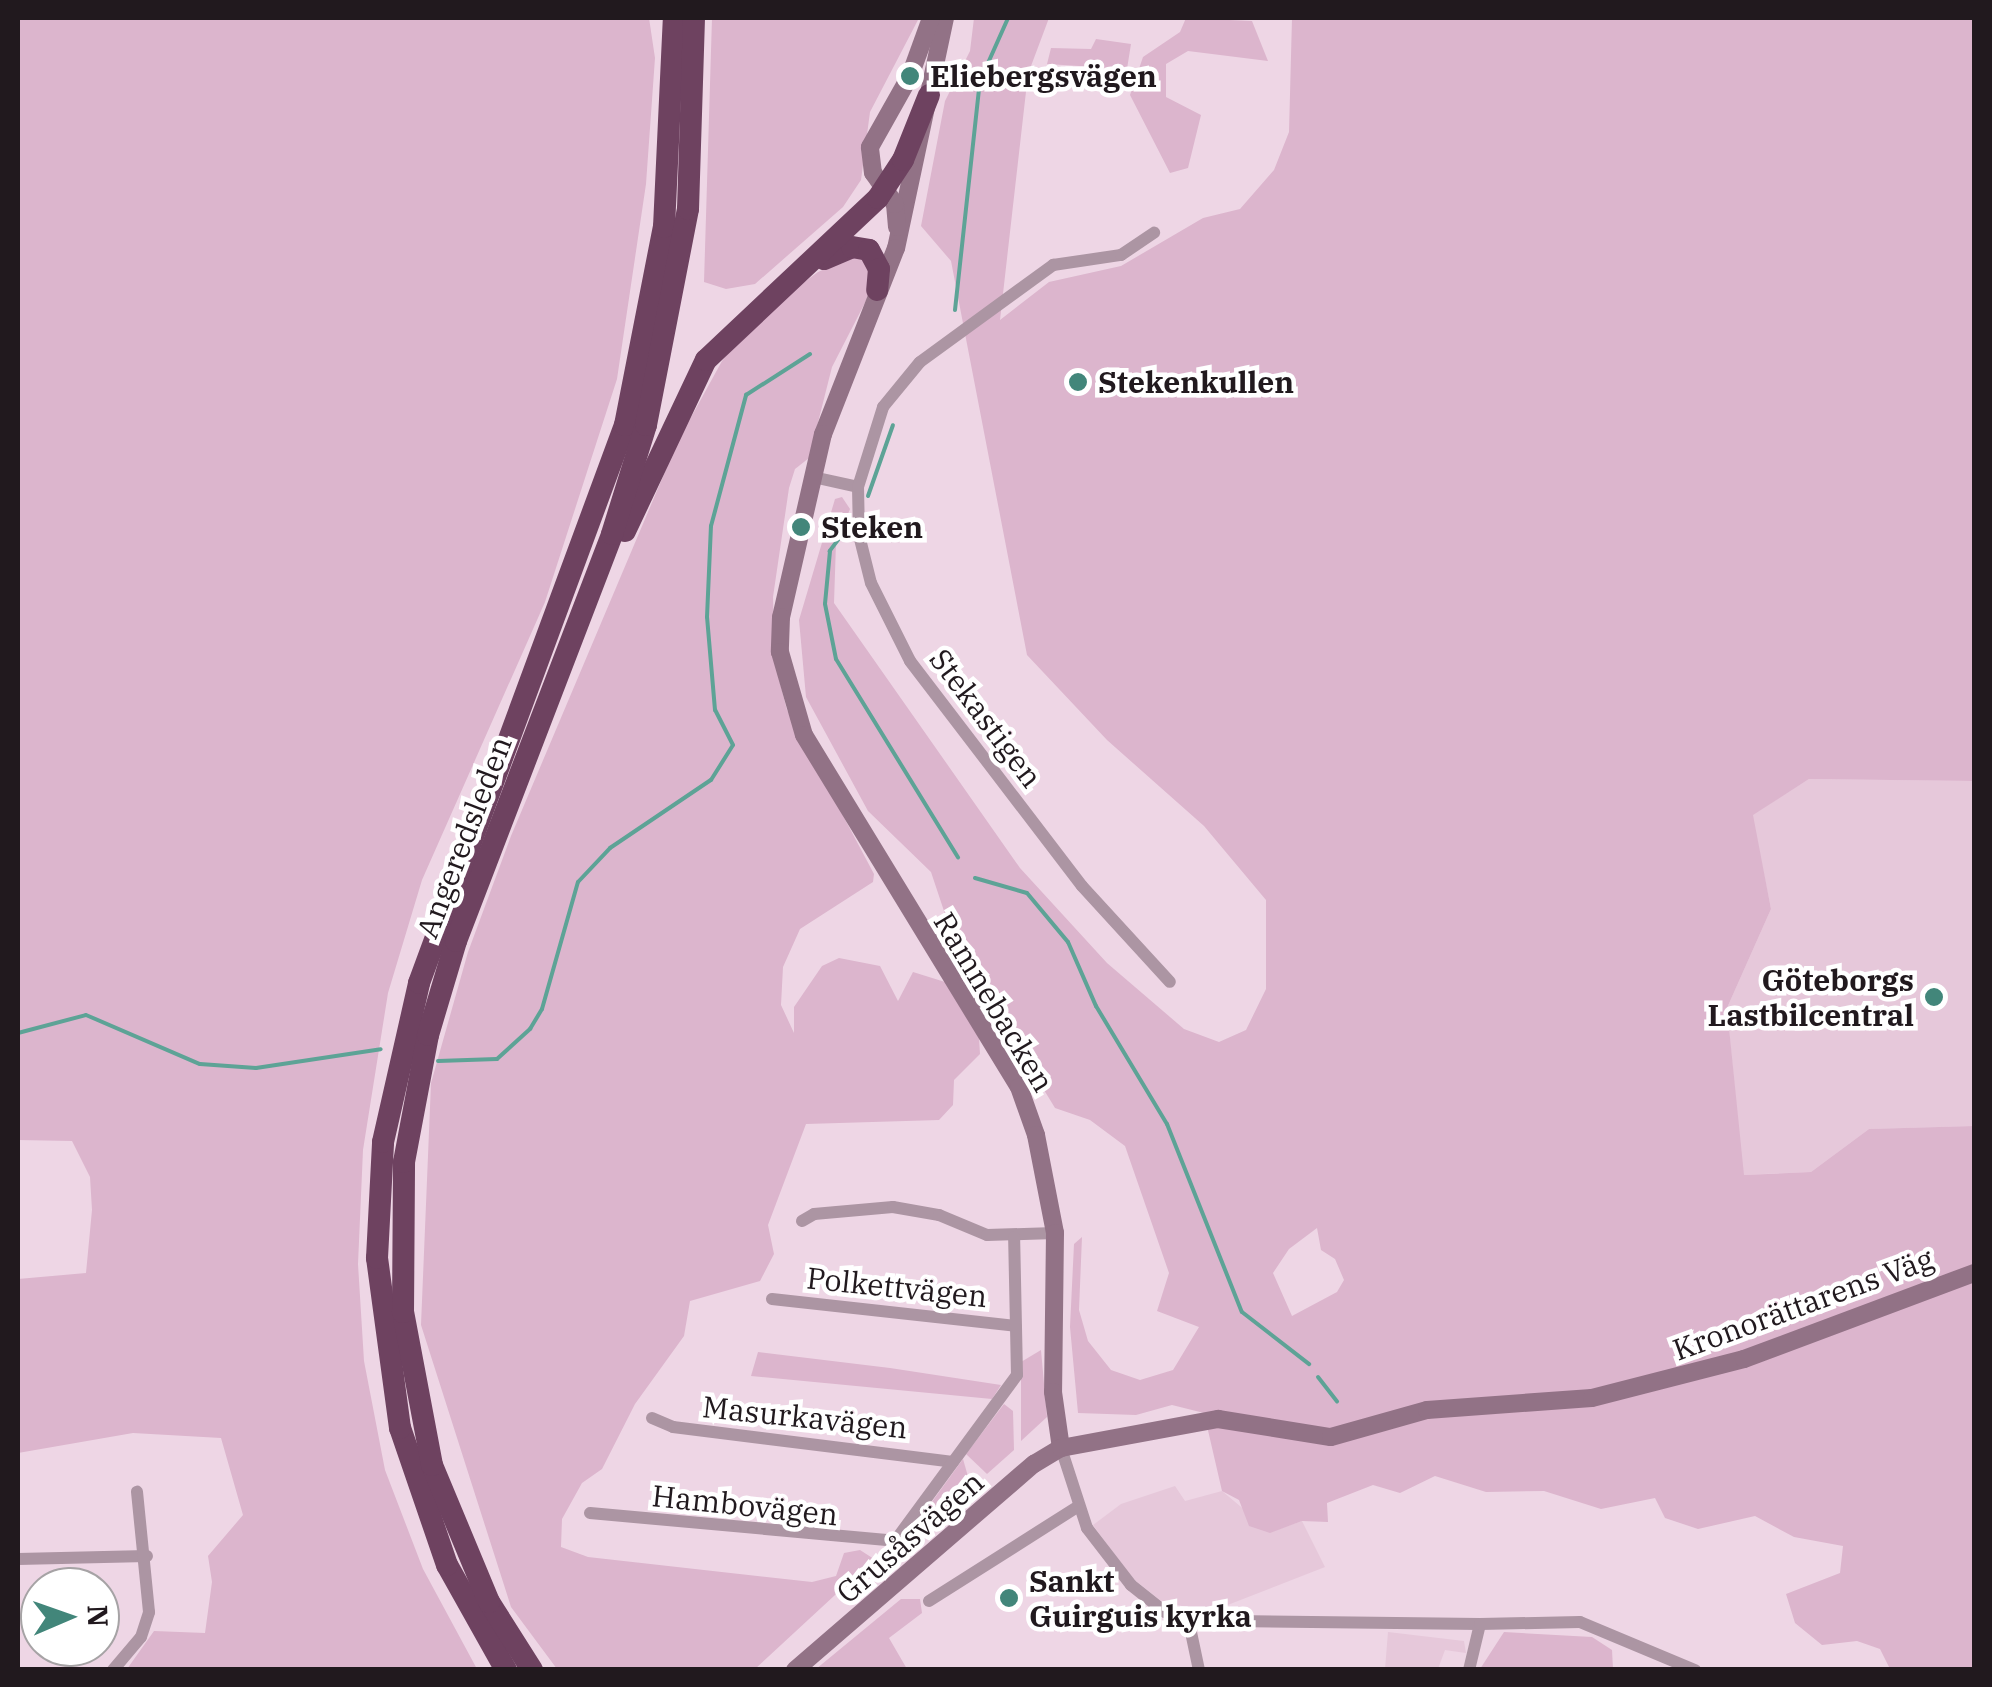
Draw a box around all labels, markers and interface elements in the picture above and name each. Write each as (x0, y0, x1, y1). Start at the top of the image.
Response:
place label: Eliebergsvägen (930, 58, 1157, 94)
marker: Eliebergsvägen (899, 65, 921, 87)
place label: Stekenkullen (1098, 364, 1294, 400)
marker: Stekenkullen (1067, 371, 1089, 393)
place label: Steken (821, 509, 923, 545)
marker: Steken (790, 516, 812, 538)
street label: Stekastigen (922, 642, 1050, 794)
street label: Angeredsleden (409, 731, 519, 943)
street label: Ramnebacken (926, 906, 1062, 1098)
place label: Göteborgs Lastbilcentral (1708, 962, 1914, 1032)
marker: Göteborgs Lastbilcentral (1923, 986, 1945, 1008)
street label: Kronorättarens Väg (1668, 1240, 1938, 1368)
street label: Polkettvägen (805, 1260, 989, 1314)
street label: Masurkavägen (701, 1388, 909, 1446)
street label: Grusåsvägen (829, 1463, 991, 1611)
street label: Hambovägen (650, 1477, 840, 1533)
place label: Sankt Guirguis kyrka (1029, 1563, 1252, 1634)
north arrow (20, 1567, 120, 1667)
marker: Sankt Guirguis kyrka (998, 1587, 1020, 1609)
text: N (80, 1604, 117, 1628)

